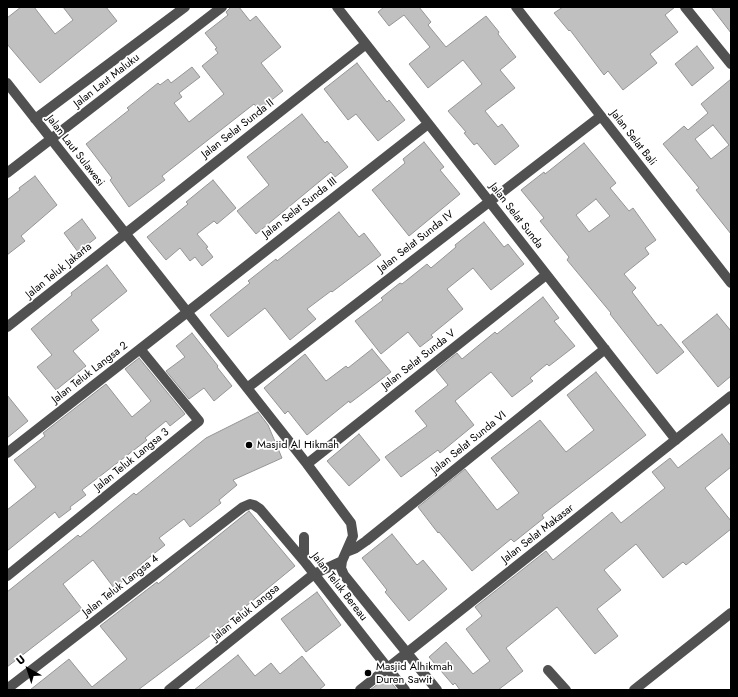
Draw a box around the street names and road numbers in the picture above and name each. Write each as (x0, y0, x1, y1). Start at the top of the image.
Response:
street label: Jalan Laut Maluku (71, 51, 143, 111)
street label: Jalan Selat Sunda II (199, 97, 277, 161)
street label: Jalan Selat Bali (607, 107, 659, 169)
street label: Jalan Laut Sulawesi (43, 113, 107, 189)
street label: Jalan Selat Sunda III (260, 175, 340, 241)
street label: Jalan Selat Sunda (486, 181, 546, 251)
street label: Jalan Selat Sunda IV (375, 208, 457, 276)
street label: Jalan Teluk Jakarta (23, 240, 95, 302)
street label: Jalan Selat Sunda V (379, 327, 459, 393)
street label: Jalan Teluk Langsa 2 (49, 339, 131, 407)
street label: Jalan Selat Sunda VI (429, 409, 509, 477)
street label: Jalan Teluk Langsa 3 (92, 426, 172, 494)
street label: Jalan Selat Makasar (499, 502, 577, 566)
street label: Jalan Teluk Bereau (308, 550, 370, 624)
street label: Jalan Teluk Langsa 4 (80, 552, 162, 620)
street label: Jalan Teluk Langsa (210, 582, 282, 644)

